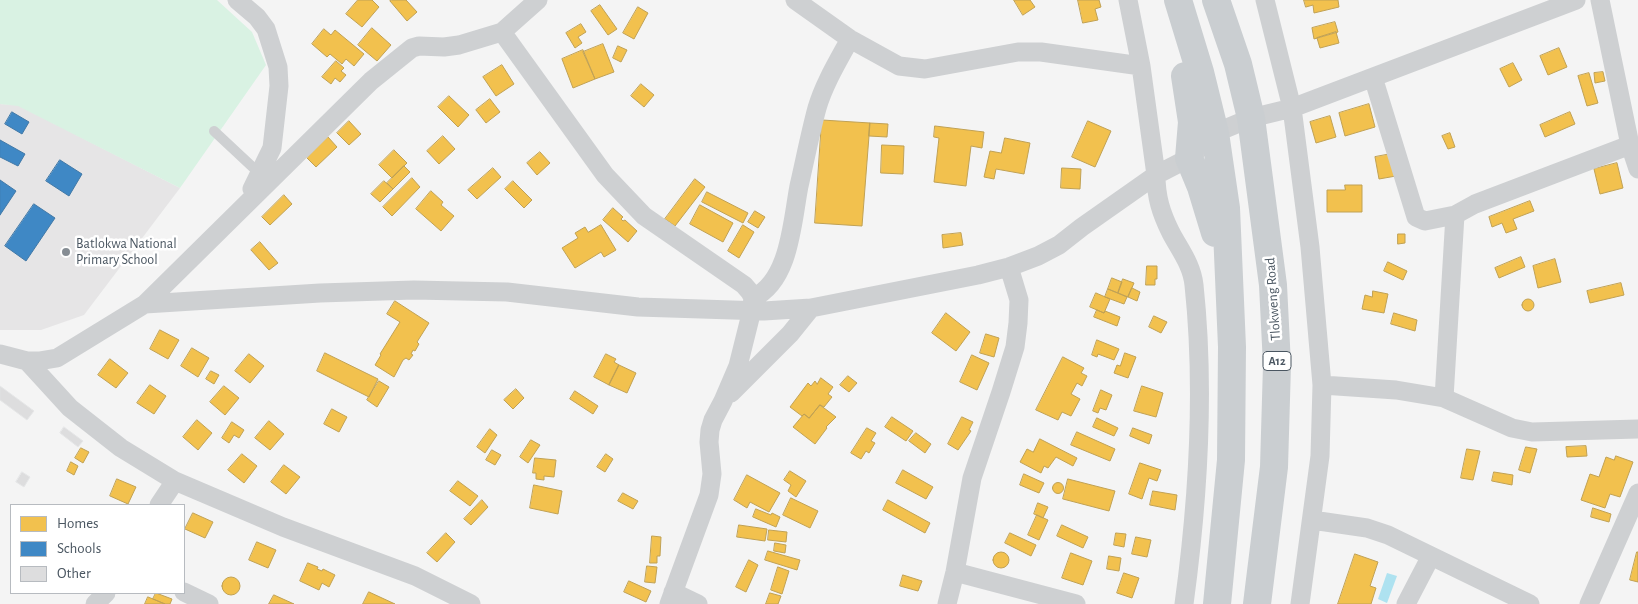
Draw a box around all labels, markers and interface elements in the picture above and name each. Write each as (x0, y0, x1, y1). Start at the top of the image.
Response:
place label: Batlokwa National Primary School (76, 236, 177, 268)
marker: Batlokwa National Primary School (60, 246, 72, 258)
street label: Tlokweng Road (1262, 257, 1284, 341)
road number: A12 (1263, 352, 1291, 371)
legend (10, 504, 185, 594)
text: Homes (57, 516, 99, 531)
text: Schools (57, 541, 101, 556)
text: Other (57, 566, 91, 581)

